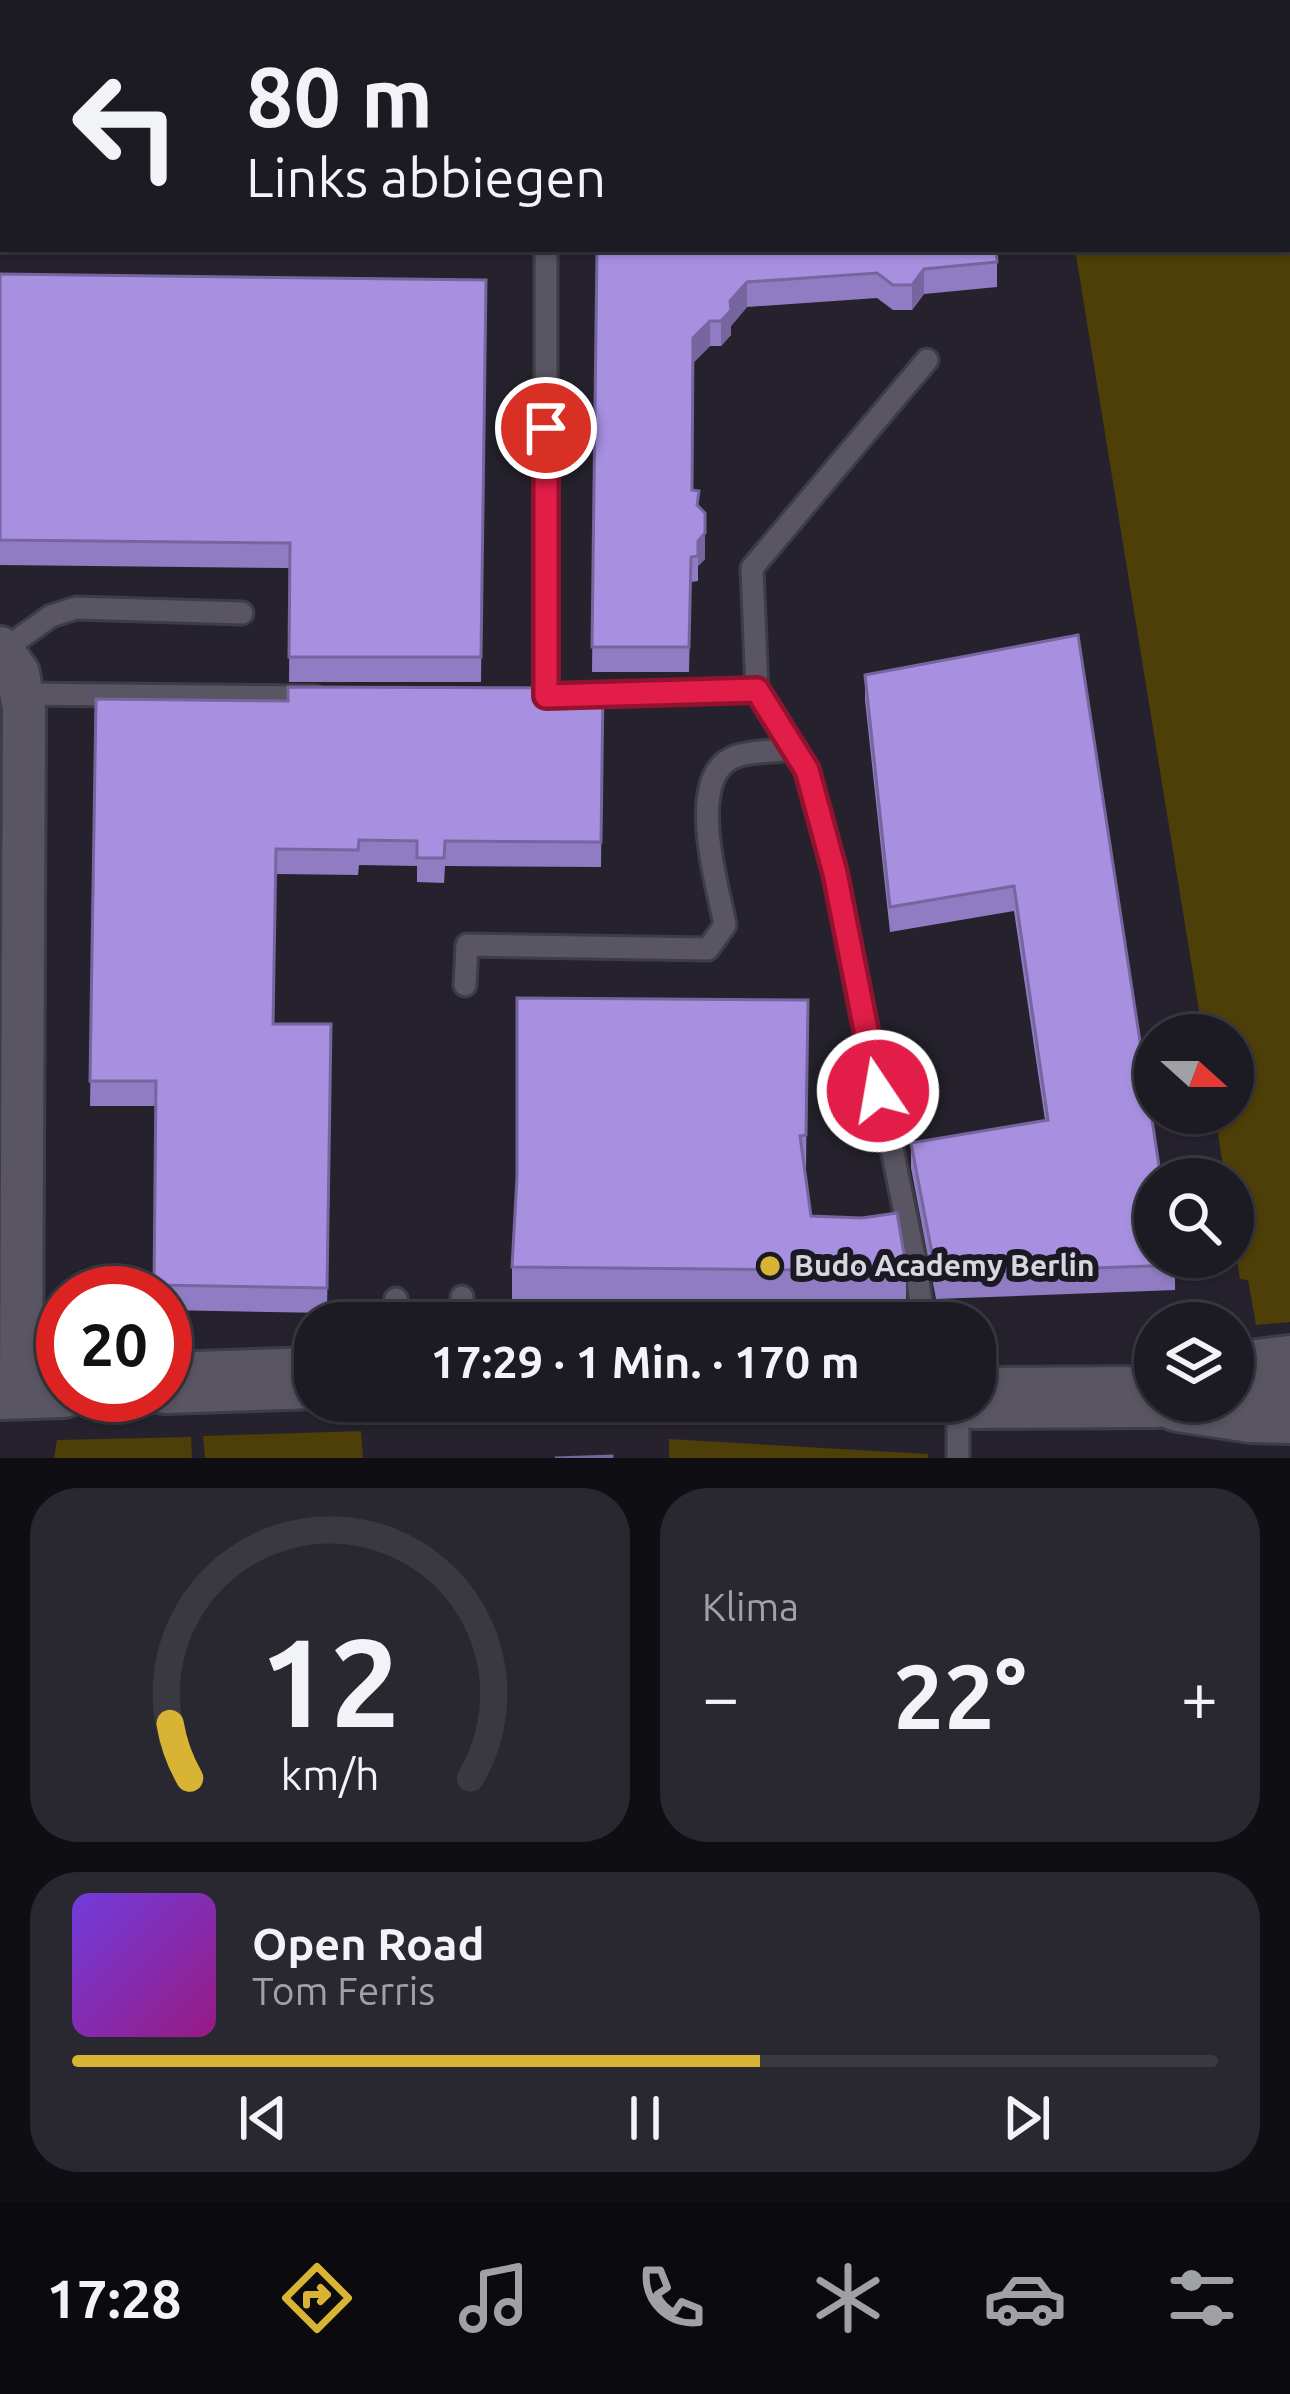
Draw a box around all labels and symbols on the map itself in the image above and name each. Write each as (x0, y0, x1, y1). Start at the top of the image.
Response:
pin (495, 377, 597, 479)
north arrow (1134, 1014, 1254, 1134)
position arrow (815, 1028, 941, 1154)
place label: Budo Academy Berlin (794, 1248, 1094, 1282)
marker: Budo Academy Berlin (757, 1253, 783, 1279)
speed limit sign: 20 (36, 1266, 192, 1422)

